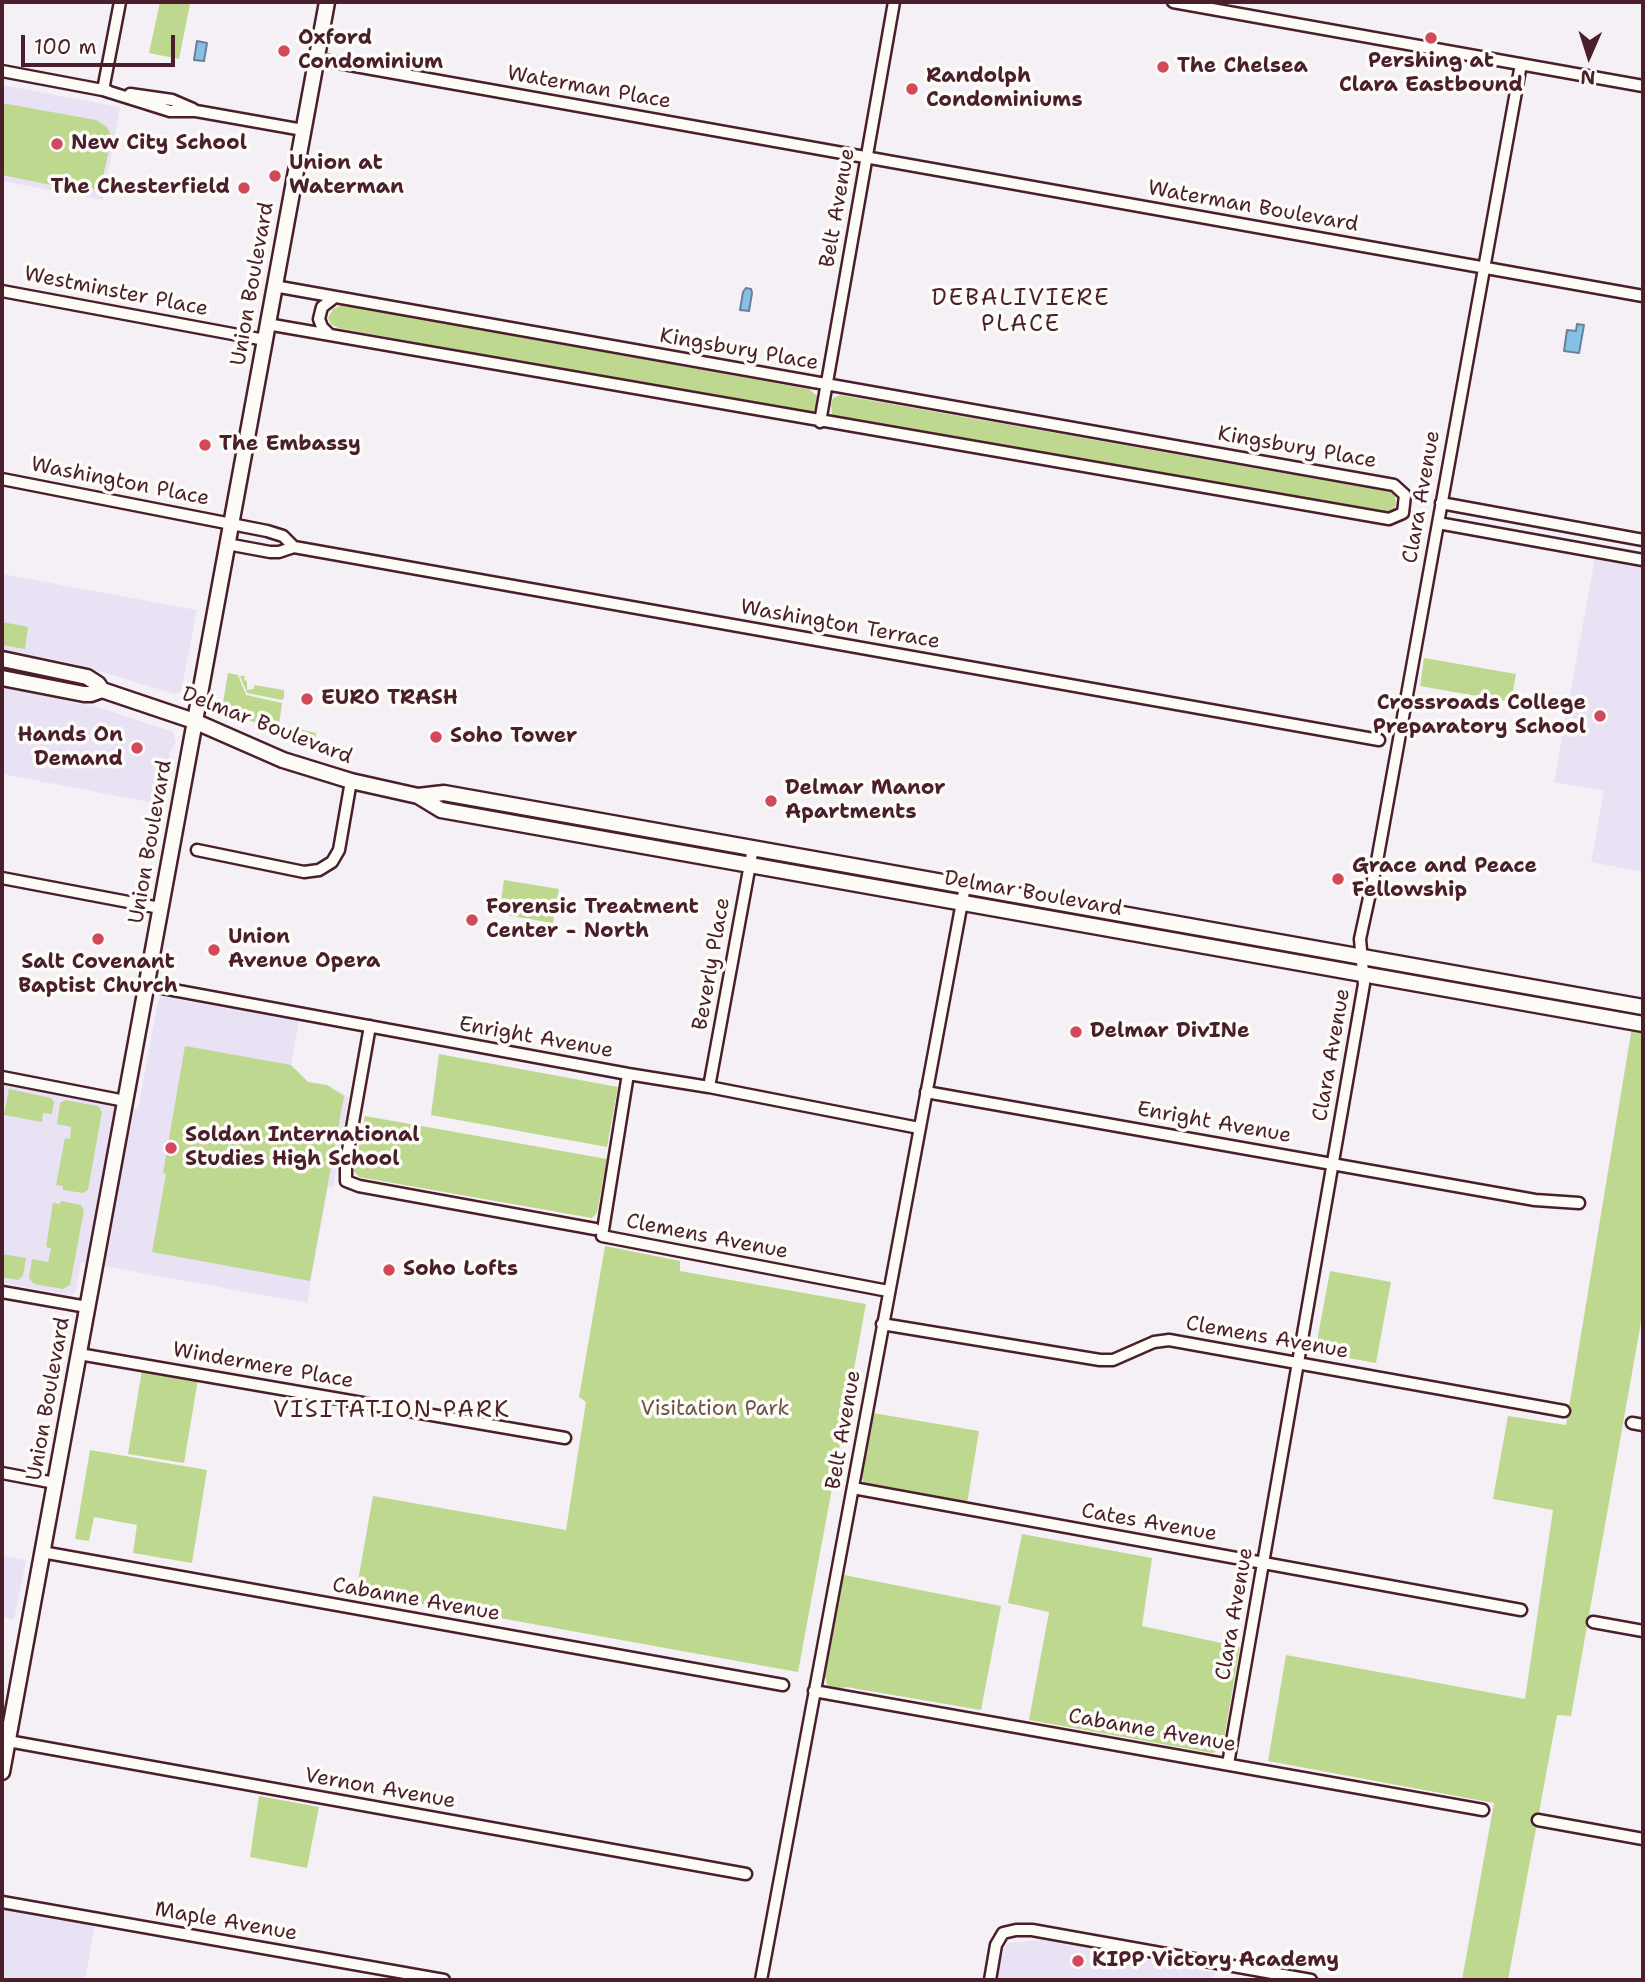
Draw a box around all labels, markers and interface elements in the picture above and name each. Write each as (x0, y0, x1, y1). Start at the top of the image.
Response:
scale bar (24, 21, 178, 65)
north arrow (1554, 21, 1624, 91)
place label: Oxford Condominium (298, 26, 443, 76)
marker: Pershing at Clara Eastbound (1423, 30, 1439, 46)
text: 100 m (34, 33, 97, 61)
marker: Oxford Condominium (276, 43, 292, 59)
place label: Pershing at Clara Eastbound (1339, 49, 1523, 99)
place label: The Chelsea (1177, 54, 1308, 80)
marker: The Chelsea (1155, 59, 1171, 75)
street label: Waterman Place (505, 61, 673, 115)
place label: Randolph Condominiums (926, 64, 1082, 114)
text: N (1580, 65, 1596, 90)
marker: Randolph Condominiums (904, 81, 920, 97)
place label: New City School (71, 131, 247, 157)
marker: New City School (49, 136, 65, 152)
street label: Belt Avenue (815, 147, 861, 269)
place label: Union at Waterman (289, 151, 404, 201)
marker: Union at Waterman (267, 168, 283, 184)
place label: The Chesterfield (51, 175, 230, 201)
street label: Waterman Boulevard (1146, 176, 1360, 238)
marker: The Chesterfield (236, 180, 252, 196)
street label: Union Boulevard (226, 200, 280, 368)
street label: Westminster Place (22, 262, 210, 322)
district label: DEBALIVIERE PLACE (933, 285, 1109, 339)
street label: Kingsbury Place (658, 324, 820, 376)
street label: Kingsbury Place (1216, 422, 1378, 474)
street label: Clara Avenue (1398, 429, 1446, 565)
place label: The Embassy (219, 432, 361, 458)
marker: The Embassy (197, 437, 213, 453)
street label: Washington Place (29, 452, 211, 512)
street label: Washington Terrace (738, 595, 942, 655)
street label: Delmar Boulevard (178, 682, 356, 770)
place label: EURO TRASH (321, 686, 458, 712)
marker: EURO TRASH (299, 691, 315, 707)
place label: Crossroads College Preparatory School (1373, 691, 1586, 741)
marker: Crossroads College Preparatory School (1592, 708, 1608, 724)
place label: Hands On Demand (18, 723, 123, 773)
place label: Soho Tower (450, 724, 577, 750)
marker: Soho Tower (428, 729, 444, 745)
marker: Hands On Demand (129, 740, 145, 756)
street label: Union Boulevard (124, 758, 178, 926)
place label: Delmar Manor Apartments (785, 776, 946, 826)
marker: Delmar Manor Apartments (763, 793, 779, 809)
place label: Grace and Peace Fellowship (1352, 854, 1537, 904)
street label: Delmar Boulevard (942, 866, 1124, 922)
marker: Grace and Peace Fellowship (1330, 871, 1346, 887)
place label: Forensic Treatment Center - North (486, 895, 699, 945)
street label: Beverly Place (688, 896, 736, 1032)
marker: Forensic Treatment Center - North (464, 912, 480, 928)
place label: Union Avenue Opera (228, 925, 380, 975)
marker: Salt Covenant Baptist Church (90, 931, 106, 947)
marker: Union Avenue Opera (206, 942, 222, 958)
place label: Salt Covenant Baptist Church (18, 950, 178, 1000)
street label: Clara Avenue (1308, 987, 1356, 1123)
street label: Enright Avenue (457, 1012, 615, 1064)
place label: Delmar DivINe (1090, 1019, 1250, 1045)
marker: Delmar DivINe (1068, 1024, 1084, 1040)
street label: Enright Avenue (1135, 1097, 1293, 1149)
place label: Soldan International Studies High School (185, 1123, 420, 1173)
marker: Soldan International Studies High School (163, 1140, 179, 1156)
street label: Clemens Avenue (624, 1209, 790, 1265)
place label: Soho Lofts (403, 1257, 518, 1283)
marker: Soho Lofts (381, 1262, 397, 1278)
street label: Clemens Avenue (1184, 1311, 1350, 1365)
street label: Union Boulevard (22, 1315, 76, 1483)
street label: Windermere Place (171, 1338, 355, 1394)
street label: Belt Avenue (821, 1369, 867, 1491)
district label: VISITATION PARK (275, 1397, 509, 1425)
park label: Visitation Park (641, 1397, 789, 1423)
street label: Cates Avenue (1079, 1499, 1219, 1547)
street label: Clara Avenue (1211, 1546, 1259, 1682)
street label: Cabanne Avenue (330, 1573, 502, 1627)
street label: Cabanne Avenue (1066, 1704, 1238, 1758)
street label: Vernon Avenue (303, 1763, 457, 1815)
street label: Maple Avenue (153, 1897, 299, 1947)
place label: KIPP Victory Academy (1092, 1948, 1339, 1974)
marker: KIPP Victory Academy (1070, 1953, 1086, 1969)

